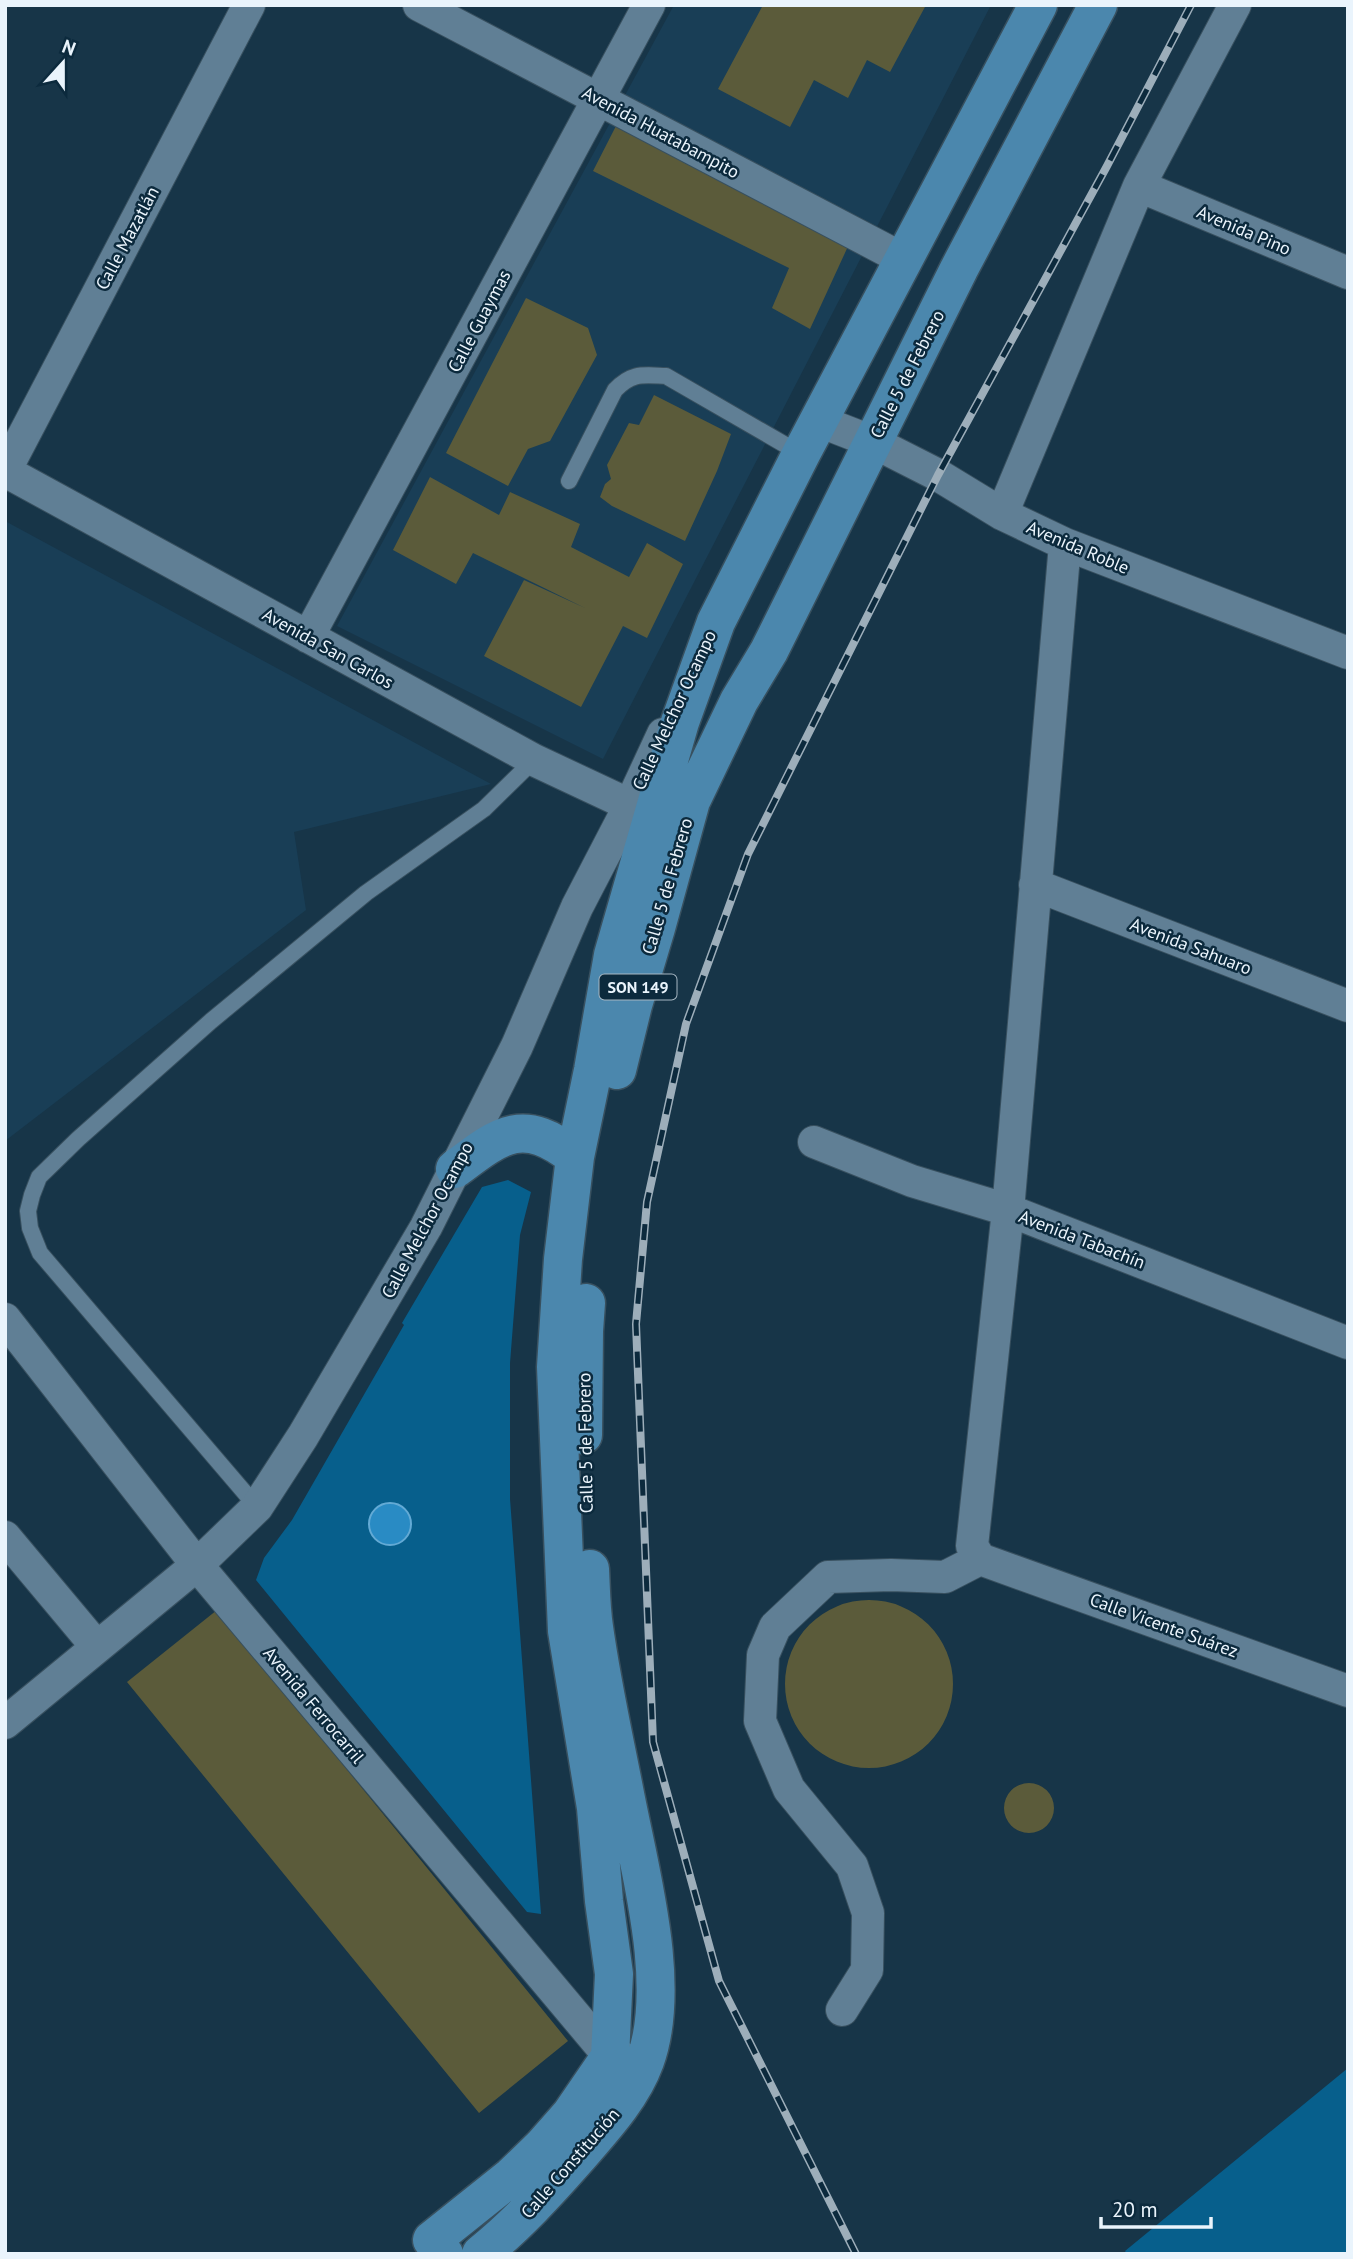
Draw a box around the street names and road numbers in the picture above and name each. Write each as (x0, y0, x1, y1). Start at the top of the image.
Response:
street label: Avenida Huatabampito (578, 81, 744, 183)
street label: Calle Mazatlán (90, 182, 164, 294)
street label: Avenida Pino (1193, 200, 1295, 260)
street label: Calle Guaymas (442, 266, 516, 376)
street label: Calle 5 de Febrero (865, 306, 949, 442)
street label: Avenida Roble (1023, 515, 1133, 579)
street label: Avenida San Carlos (258, 602, 398, 694)
street label: Calle Melchor Ocampo (627, 626, 721, 794)
street label: Calle 5 de Febrero (637, 815, 697, 957)
street label: Avenida Sahuaro (1127, 912, 1255, 980)
road number: SON 149 (600, 974, 676, 1000)
street label: Calle Melchor Ocampo (376, 1138, 478, 1302)
street label: Avenida Tabachín (1016, 1204, 1148, 1274)
street label: Calle 5 de Febrero (572, 1372, 598, 1514)
street label: Calle Vicente Suárez (1087, 1588, 1241, 1662)
street label: Avenida Ferrocarril (258, 1642, 370, 1769)
street label: Calle Constitución (516, 2103, 624, 2223)

